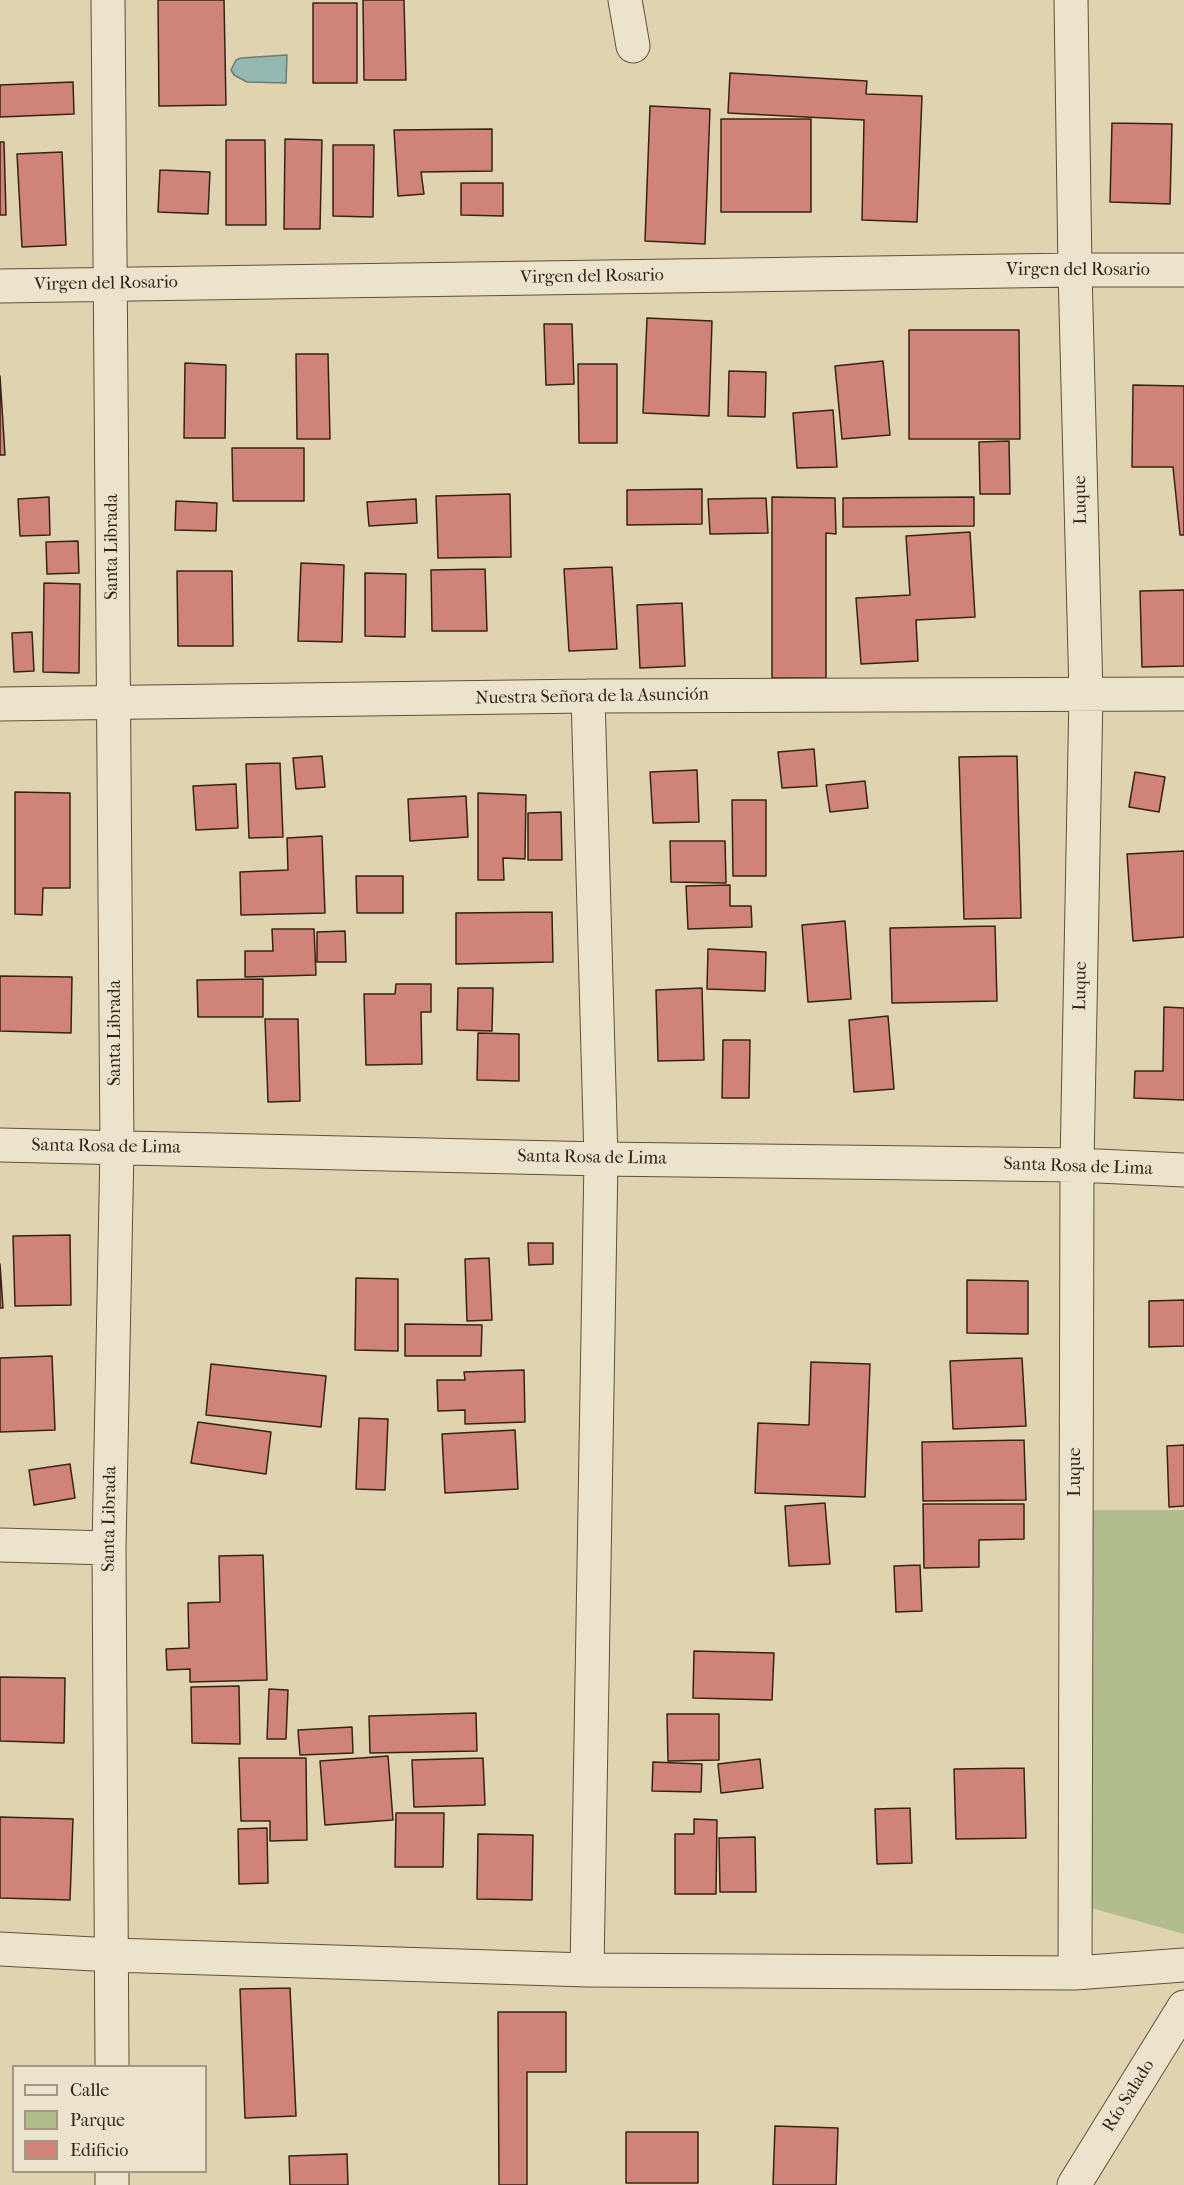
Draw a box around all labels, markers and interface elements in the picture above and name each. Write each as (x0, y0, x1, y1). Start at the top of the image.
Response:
street label: Virgen del Rosario (1006, 260, 1150, 282)
street label: Virgen del Rosario (520, 265, 664, 289)
street label: Virgen del Rosario (34, 272, 178, 296)
street label: Luque (1070, 475, 1092, 525)
street label: Santa Librada (102, 494, 124, 600)
street label: Nuestra Señora de la Asunción (475, 684, 709, 710)
street label: Luque (1070, 961, 1092, 1011)
street label: Santa Librada (105, 980, 127, 1086)
street label: Santa Rosa de Lima (31, 1135, 181, 1159)
street label: Santa Rosa de Lima (517, 1146, 667, 1170)
street label: Santa Rosa de Lima (1003, 1154, 1153, 1180)
street label: Luque (1065, 1447, 1087, 1497)
street label: Santa Librada (98, 1466, 122, 1572)
street label: Río Salado (1098, 2056, 1160, 2136)
legend (12, 2065, 207, 2173)
text: Calle (70, 2080, 109, 2101)
text: Parque (70, 2110, 125, 2131)
text: Edificio (70, 2140, 128, 2161)

